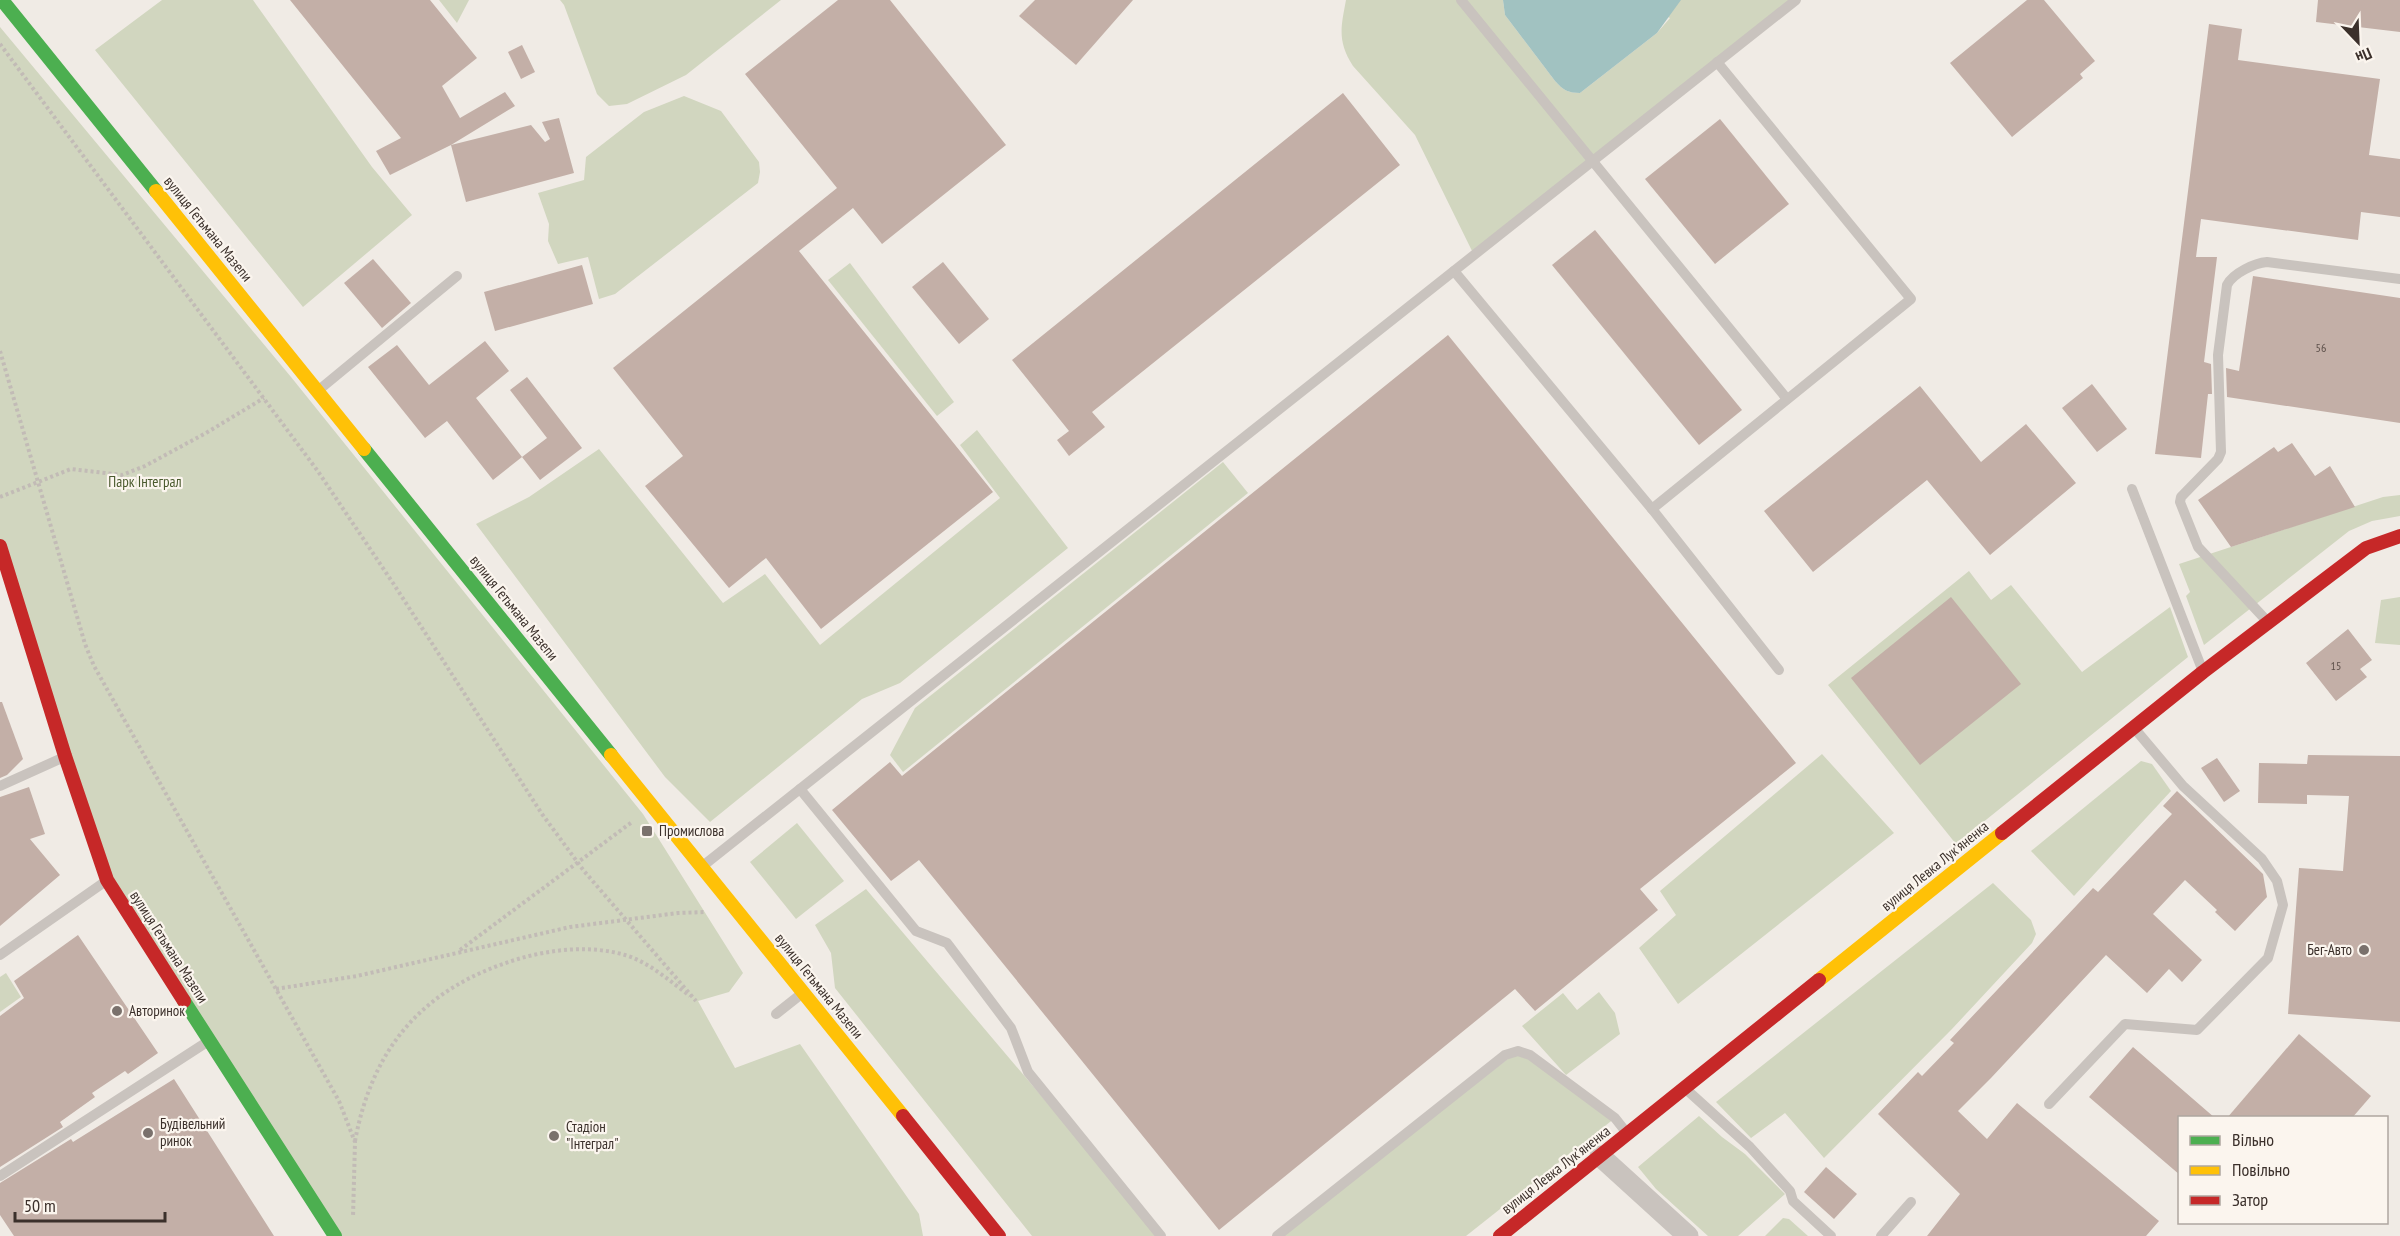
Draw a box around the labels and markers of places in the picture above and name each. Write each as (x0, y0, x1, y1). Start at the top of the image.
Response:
place label: Промислова (659, 821, 724, 840)
marker: Промислова (640, 824, 654, 838)
place label: Бег-Авто (2307, 940, 2352, 959)
marker: Бег-Авто (2357, 943, 2371, 957)
place label: Авторинок (129, 1001, 185, 1020)
marker: Авторинок (110, 1004, 124, 1018)
place label: Будівельний ринок (160, 1114, 225, 1150)
place label: Стадіон "Інтеграл" (566, 1117, 618, 1153)
marker: Будівельний ринок (141, 1126, 155, 1140)
marker: Стадіон "Інтеграл" (547, 1129, 561, 1143)

